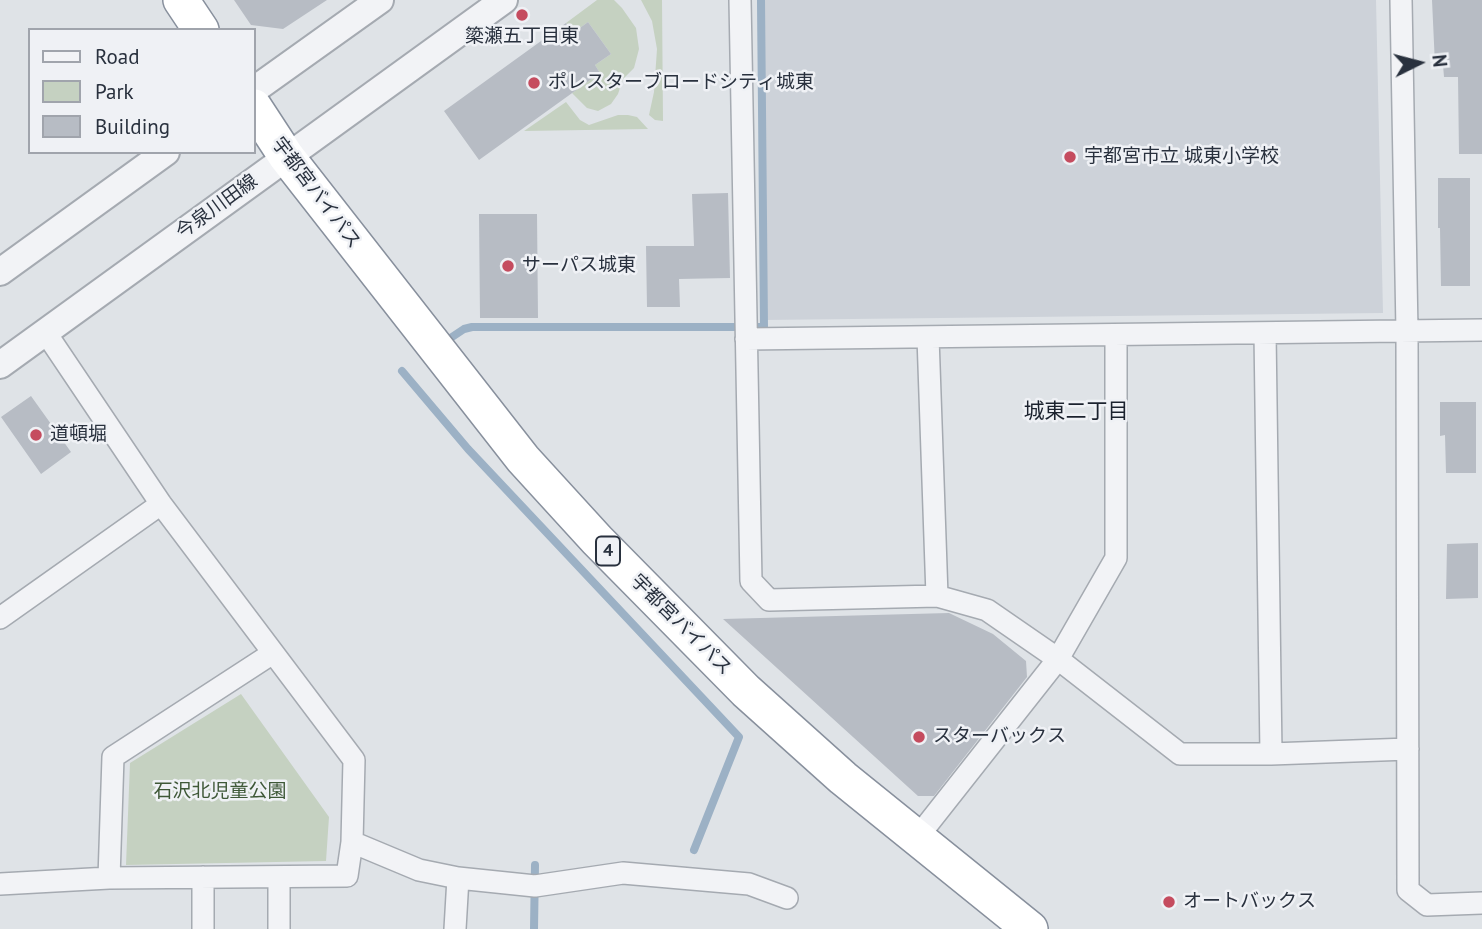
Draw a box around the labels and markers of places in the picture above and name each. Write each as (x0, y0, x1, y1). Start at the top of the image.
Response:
marker: 簗瀬五丁目東 (514, 7, 530, 23)
place label: 簗瀬五丁目東 (465, 26, 579, 48)
place label: ポレスターブロードシティ城東 (548, 72, 814, 94)
marker: ポレスターブロードシティ城東 (526, 75, 542, 91)
place label: 宇都宮市立 城東小学校 (1084, 146, 1279, 168)
marker: 宇都宮市立 城東小学校 (1062, 149, 1078, 165)
place label: サーパス城東 (522, 255, 636, 277)
marker: サーパス城東 (500, 258, 516, 274)
place label: 道頓堀 (50, 424, 107, 446)
marker: 道頓堀 (28, 427, 44, 443)
place label: スターバックス (933, 726, 1066, 748)
marker: スターバックス (911, 729, 927, 745)
place label: オートバックス (1183, 891, 1316, 913)
marker: オートバックス (1161, 894, 1177, 910)

